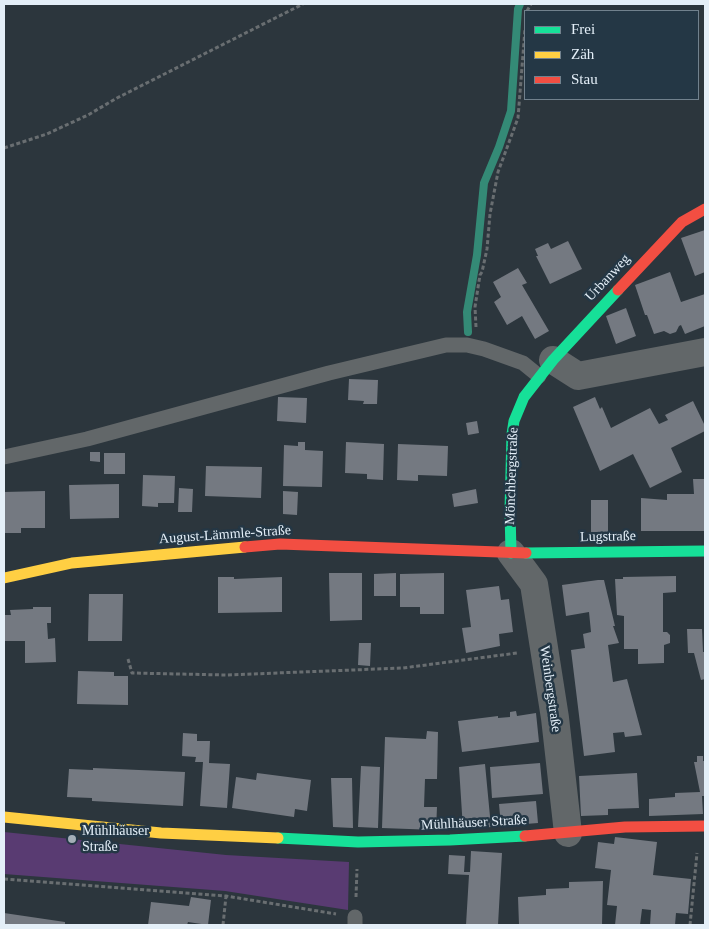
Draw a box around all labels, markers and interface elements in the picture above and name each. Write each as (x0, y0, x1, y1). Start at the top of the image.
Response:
legend (524, 10, 699, 100)
text: Frei (571, 21, 595, 37)
text: Zäh (571, 46, 594, 62)
text: Stau (571, 71, 598, 87)
street label: Urbanweg (582, 251, 634, 305)
street label: Mönchbergstraße (502, 427, 522, 525)
street label: August-Lämmle-Straße (158, 522, 292, 548)
street label: Lugstraße (580, 528, 636, 546)
street label: Weinbergstraße (536, 645, 564, 733)
street label: Mühlhäuser Straße (421, 812, 527, 834)
place label: Mühlhäuser Straße (82, 823, 149, 856)
marker: Mühlhäuser Straße (66, 833, 78, 845)

